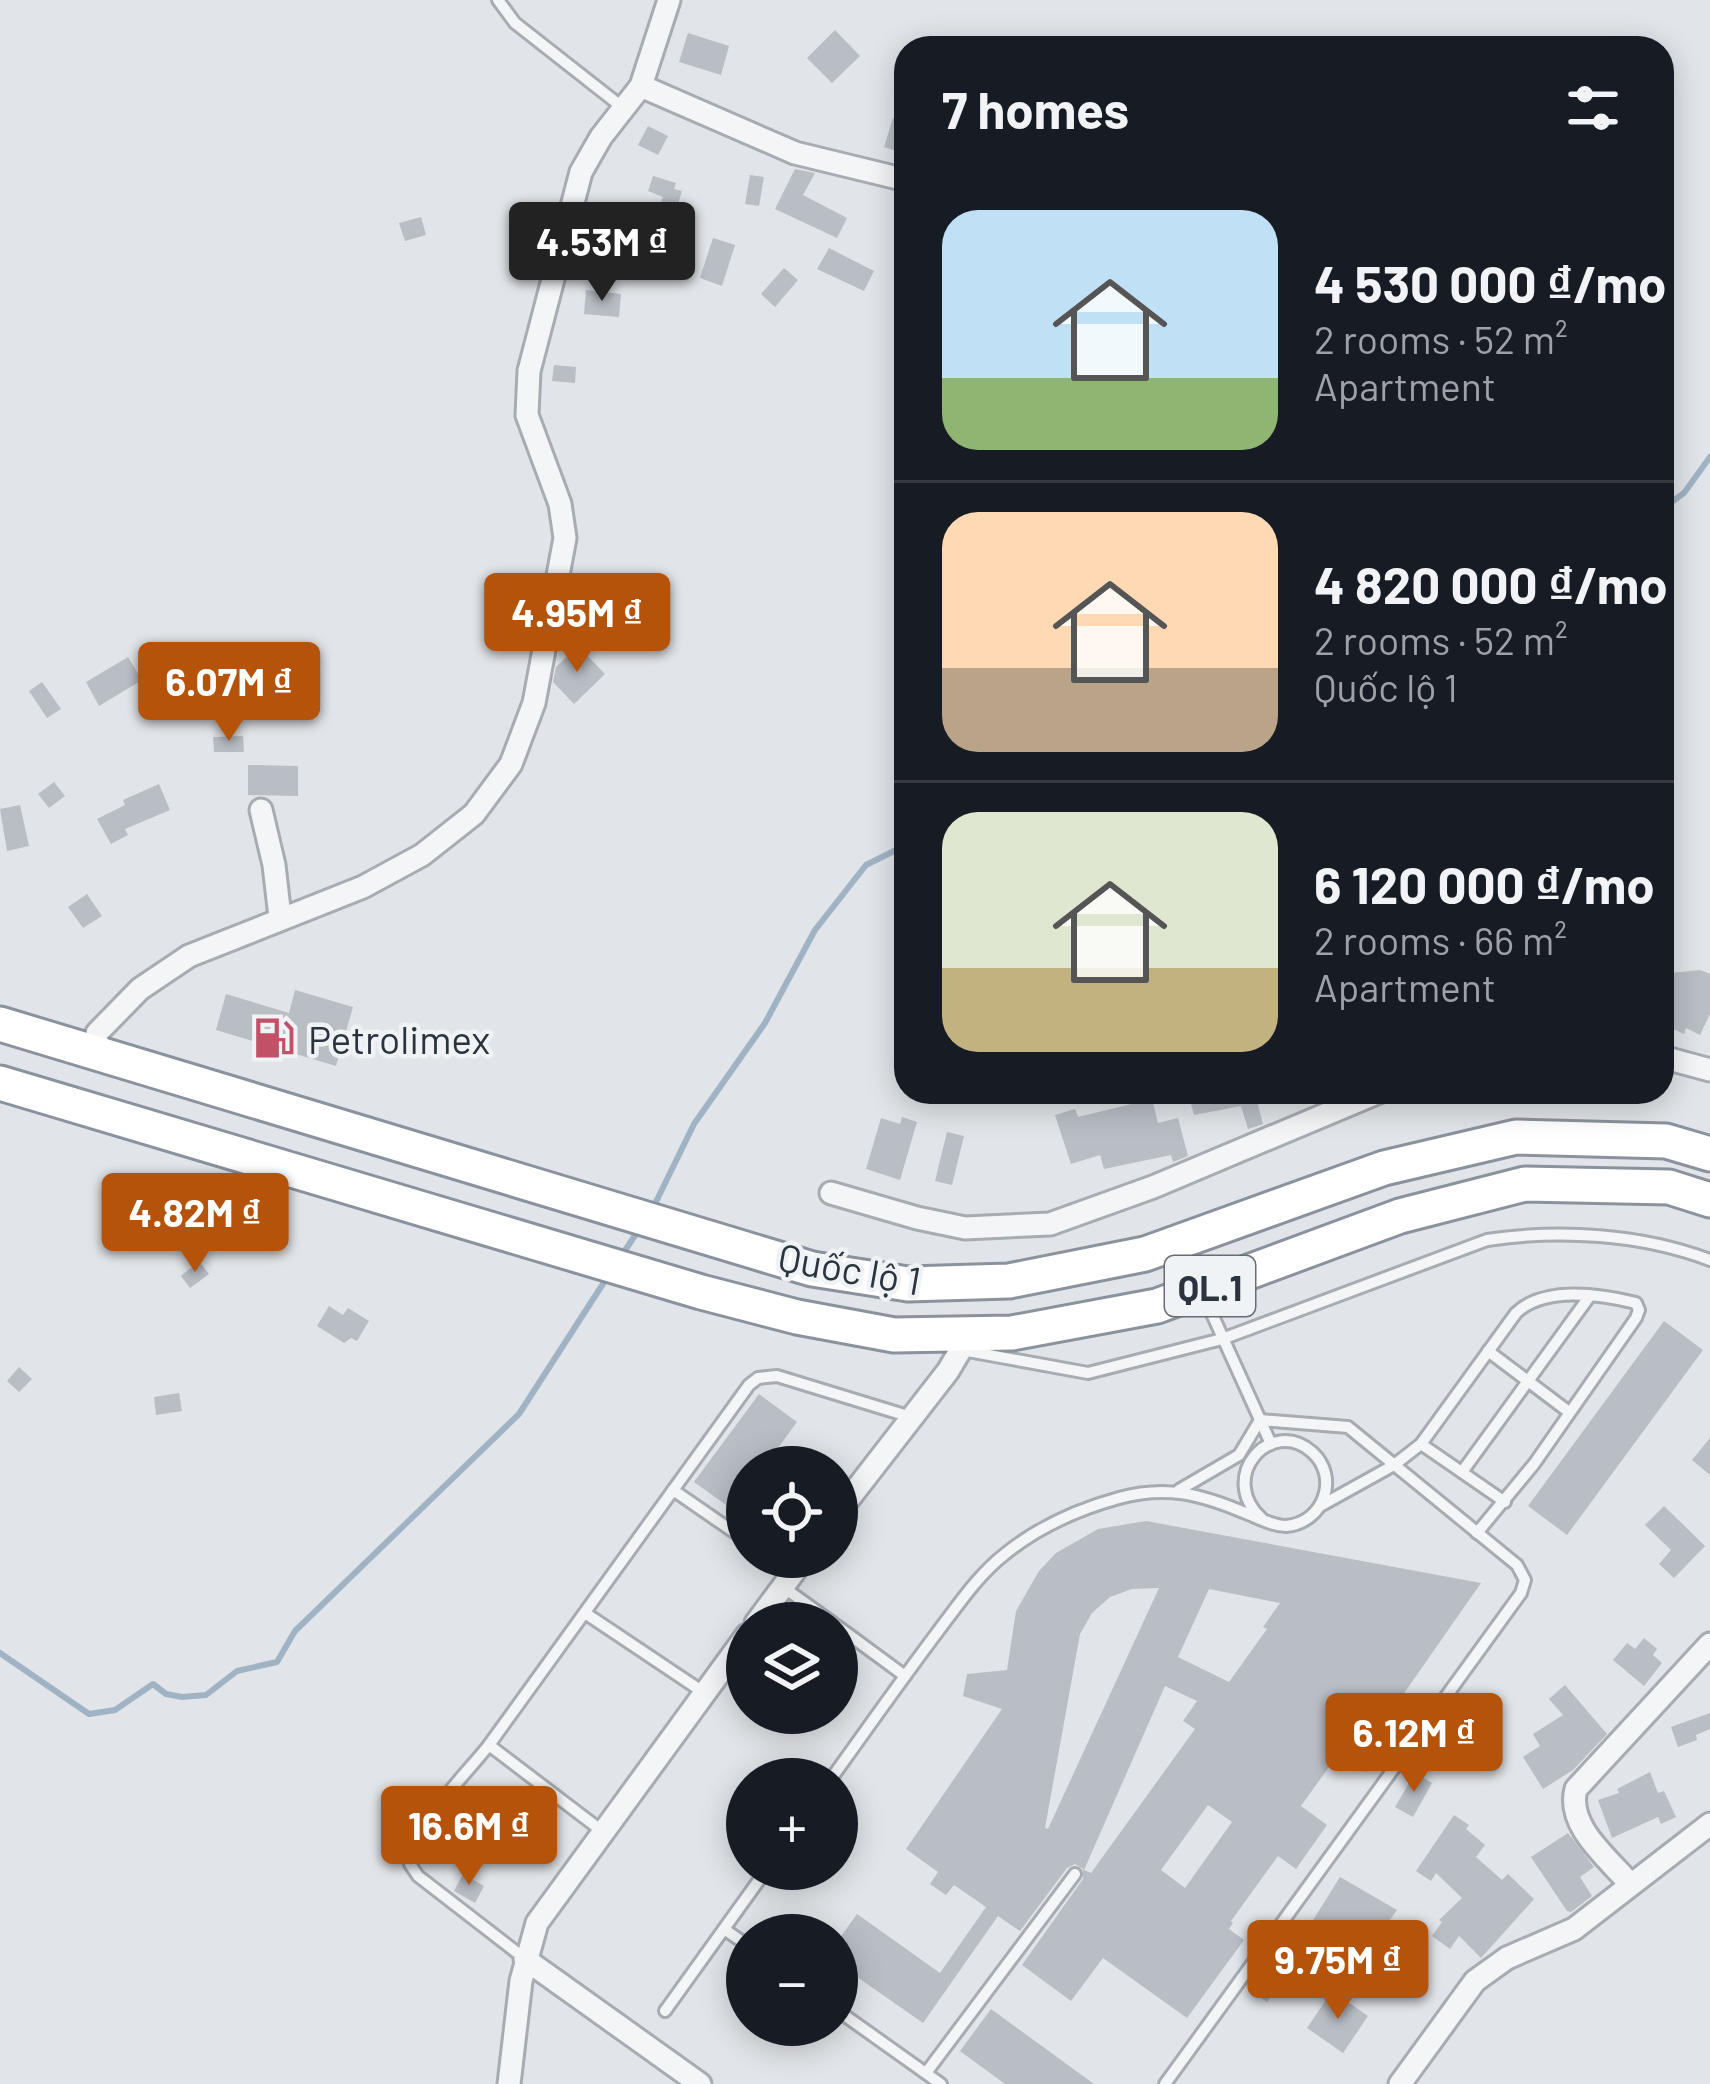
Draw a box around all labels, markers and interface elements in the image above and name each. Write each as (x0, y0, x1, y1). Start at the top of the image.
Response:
icon: filters (1560, 75, 1626, 141)
text: 7 homes (942, 78, 1129, 139)
pin: 4.53M ₫ (491, 202, 713, 304)
text: 4.53M ₫ (536, 217, 668, 264)
text: 4 530 000 ₫/mo (1314, 252, 1666, 313)
icon: home (1038, 258, 1182, 402)
text: 2 rooms · 52 m² (1314, 315, 1568, 362)
text: Apartment (1314, 362, 1496, 409)
text: 4 820 000 ₫/mo (1314, 553, 1668, 614)
icon: home (1038, 560, 1182, 704)
pin: 4.95M ₫ (466, 573, 688, 675)
text: 4.95M ₫ (511, 588, 643, 635)
text: 2 rooms · 52 m² (1314, 616, 1568, 663)
pin: 6.07M ₫ (118, 642, 340, 744)
text: 6.07M ₫ (165, 657, 293, 704)
text: Quốc lộ 1 (1314, 663, 1458, 710)
text: 6 120 000 ₫/mo (1314, 853, 1655, 914)
icon: home (1038, 860, 1182, 1004)
text: 2 rooms · 66 m² (1314, 916, 1567, 963)
text: Apartment (1314, 963, 1496, 1010)
fuel station icon: Petrolimex (251, 1015, 297, 1061)
place label: Petrolimex (308, 1015, 490, 1062)
pin: 4.82M ₫ (84, 1173, 306, 1275)
text: 4.82M ₫ (129, 1188, 261, 1235)
street label: Quốc lộ 1 (775, 1232, 925, 1304)
road number: QL.1 (1165, 1256, 1255, 1316)
map controls (726, 1446, 858, 2046)
button: locate (726, 1446, 858, 1578)
button: layers (726, 1602, 858, 1734)
pin: 6.12M ₫ (1303, 1693, 1525, 1795)
text: 6.12M ₫ (1353, 1708, 1475, 1755)
button: + (726, 1758, 858, 1890)
pin: 16.6M ₫ (358, 1786, 580, 1888)
text: 16.6M ₫ (408, 1801, 530, 1848)
button: − (726, 1914, 858, 2046)
pin: 9.75M ₫ (1227, 1920, 1449, 2022)
text: 9.75M ₫ (1274, 1935, 1402, 1982)

